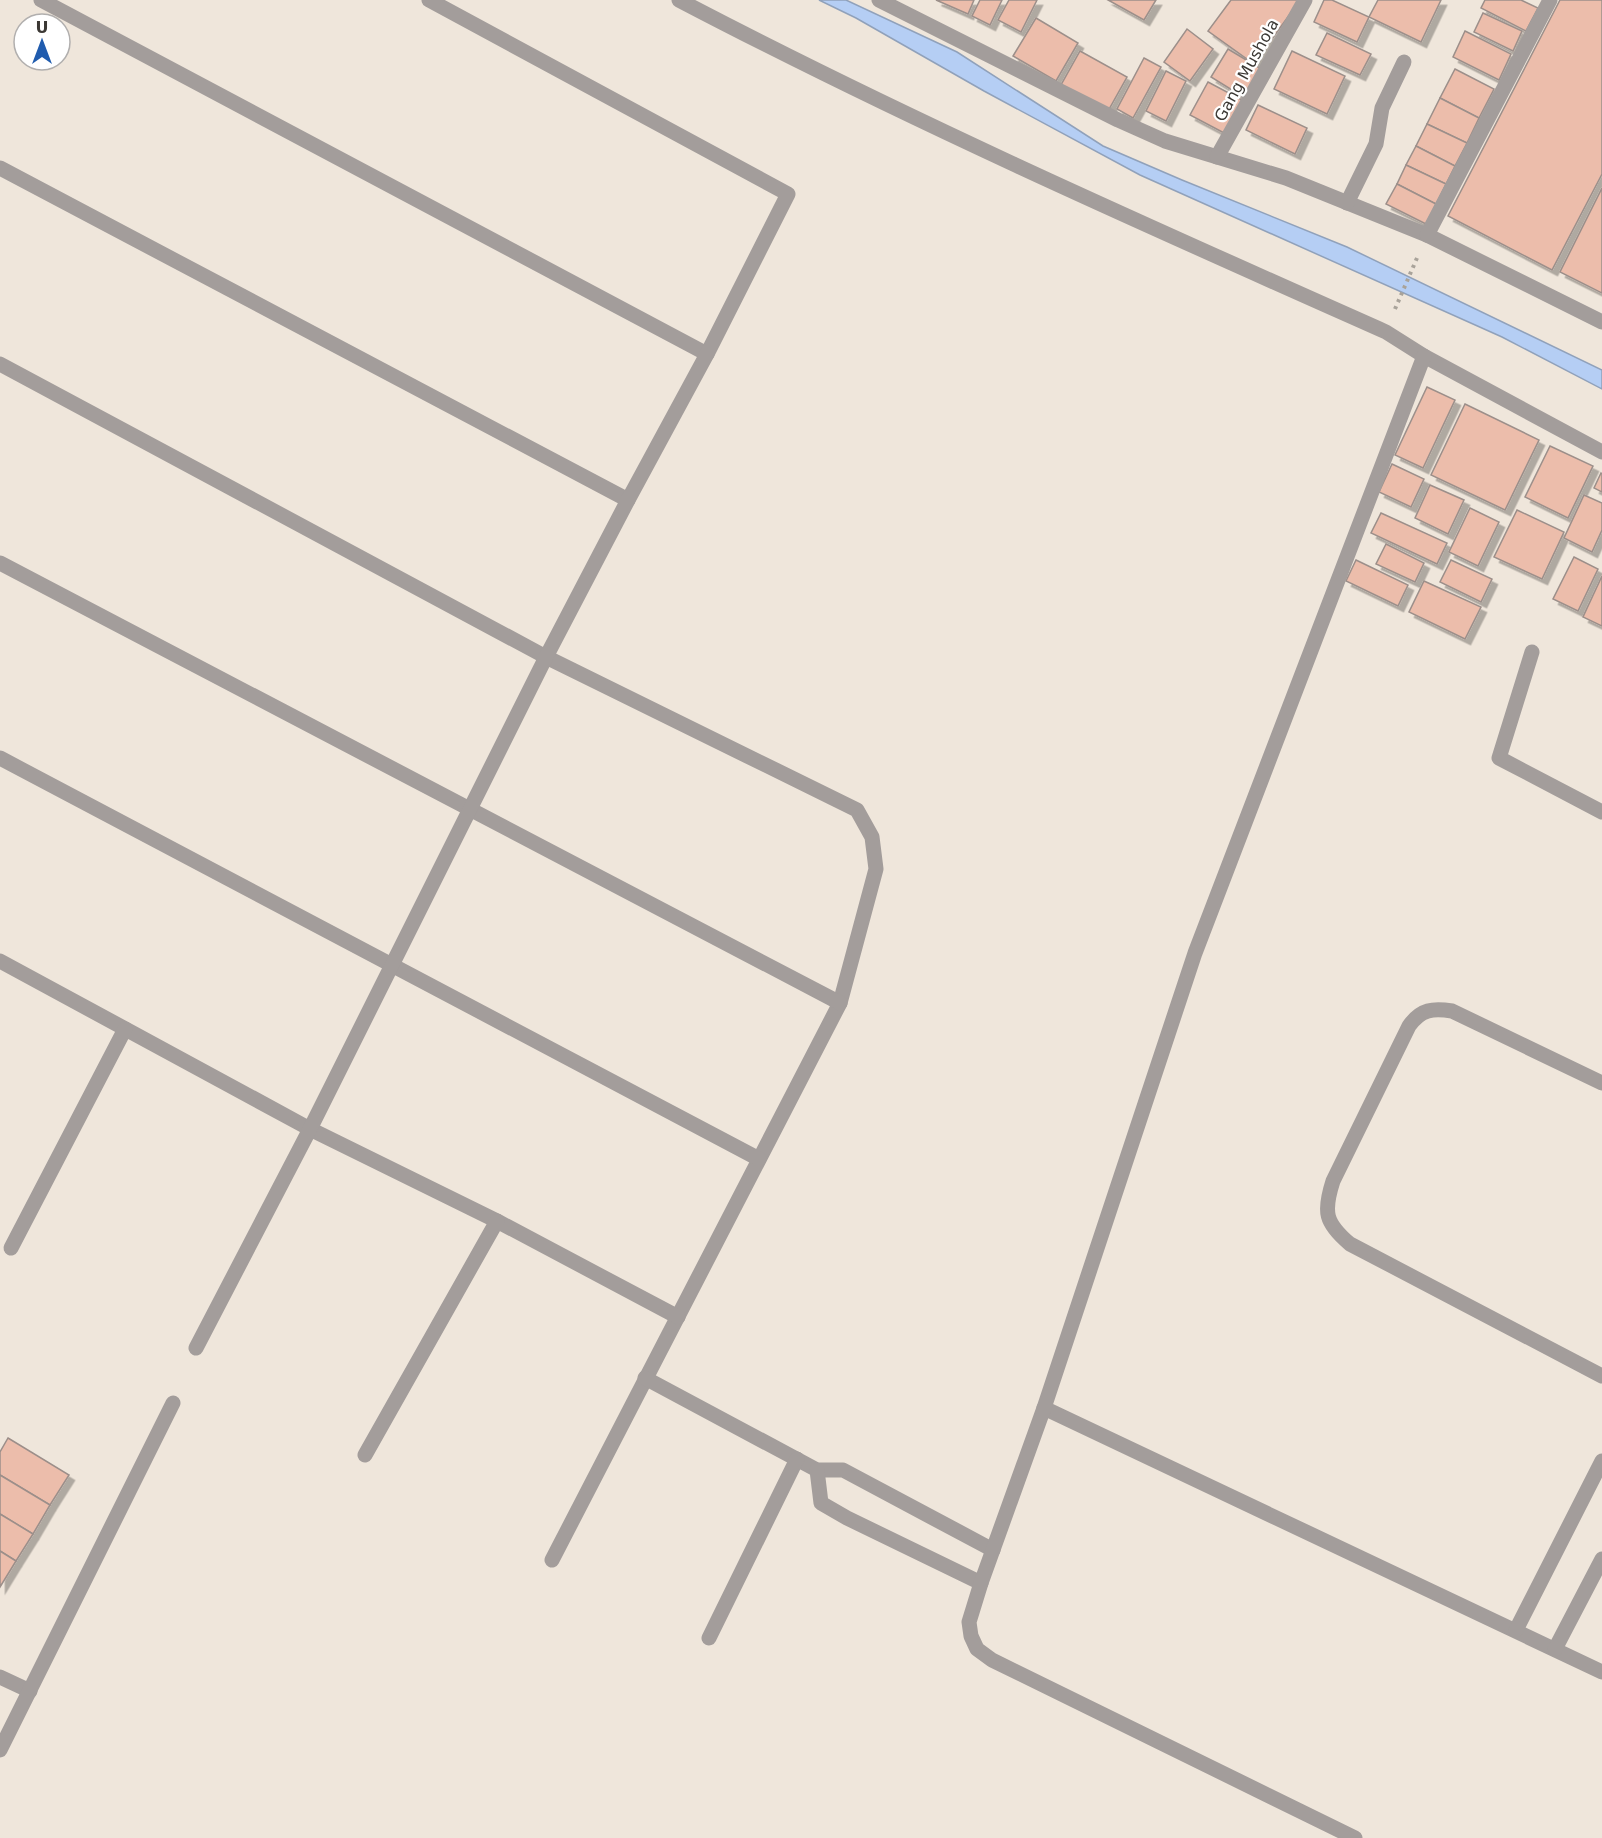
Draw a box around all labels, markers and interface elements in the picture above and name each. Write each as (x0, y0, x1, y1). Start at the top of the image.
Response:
north arrow (12, 12, 72, 72)
street label: Gang Mushola (1210, 16, 1282, 125)
text: U (36, 18, 49, 37)

